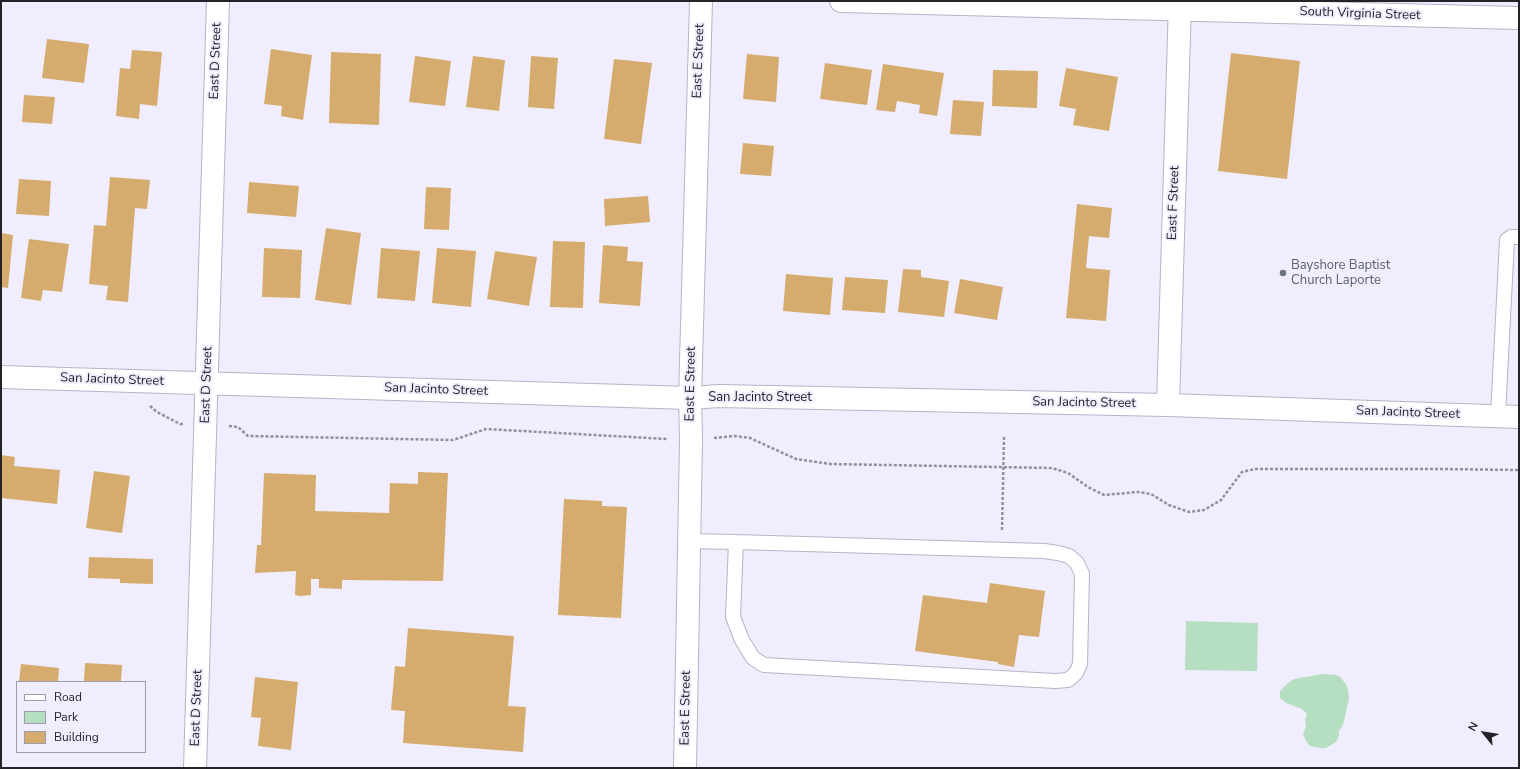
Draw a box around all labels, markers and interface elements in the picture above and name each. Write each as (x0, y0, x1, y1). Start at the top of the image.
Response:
street label: South Virginia Street (1299, 4, 1421, 24)
street label: East D Street (207, 22, 225, 100)
street label: East E Street (690, 23, 708, 99)
street label: East F Street (1165, 166, 1183, 240)
place label: Bayshore Baptist Church Laporte (1291, 258, 1390, 289)
marker: Bayshore Baptist Church Laporte (1278, 268, 1288, 278)
street label: East D Street (198, 346, 216, 424)
street label: East E Street (683, 346, 699, 422)
street label: San Jacinto Street (60, 370, 164, 390)
street label: San Jacinto Street (384, 380, 488, 400)
street label: San Jacinto Street (708, 390, 812, 406)
street label: San Jacinto Street (1032, 394, 1136, 412)
street label: San Jacinto Street (1356, 403, 1460, 423)
street label: East D Street (188, 669, 206, 747)
street label: East E Street (678, 670, 694, 746)
legend (16, 681, 146, 753)
text: Road (54, 689, 82, 705)
text: Park (54, 709, 78, 725)
north arrow (1464, 713, 1504, 753)
text: N (1465, 719, 1482, 734)
text: Building (54, 729, 99, 745)

